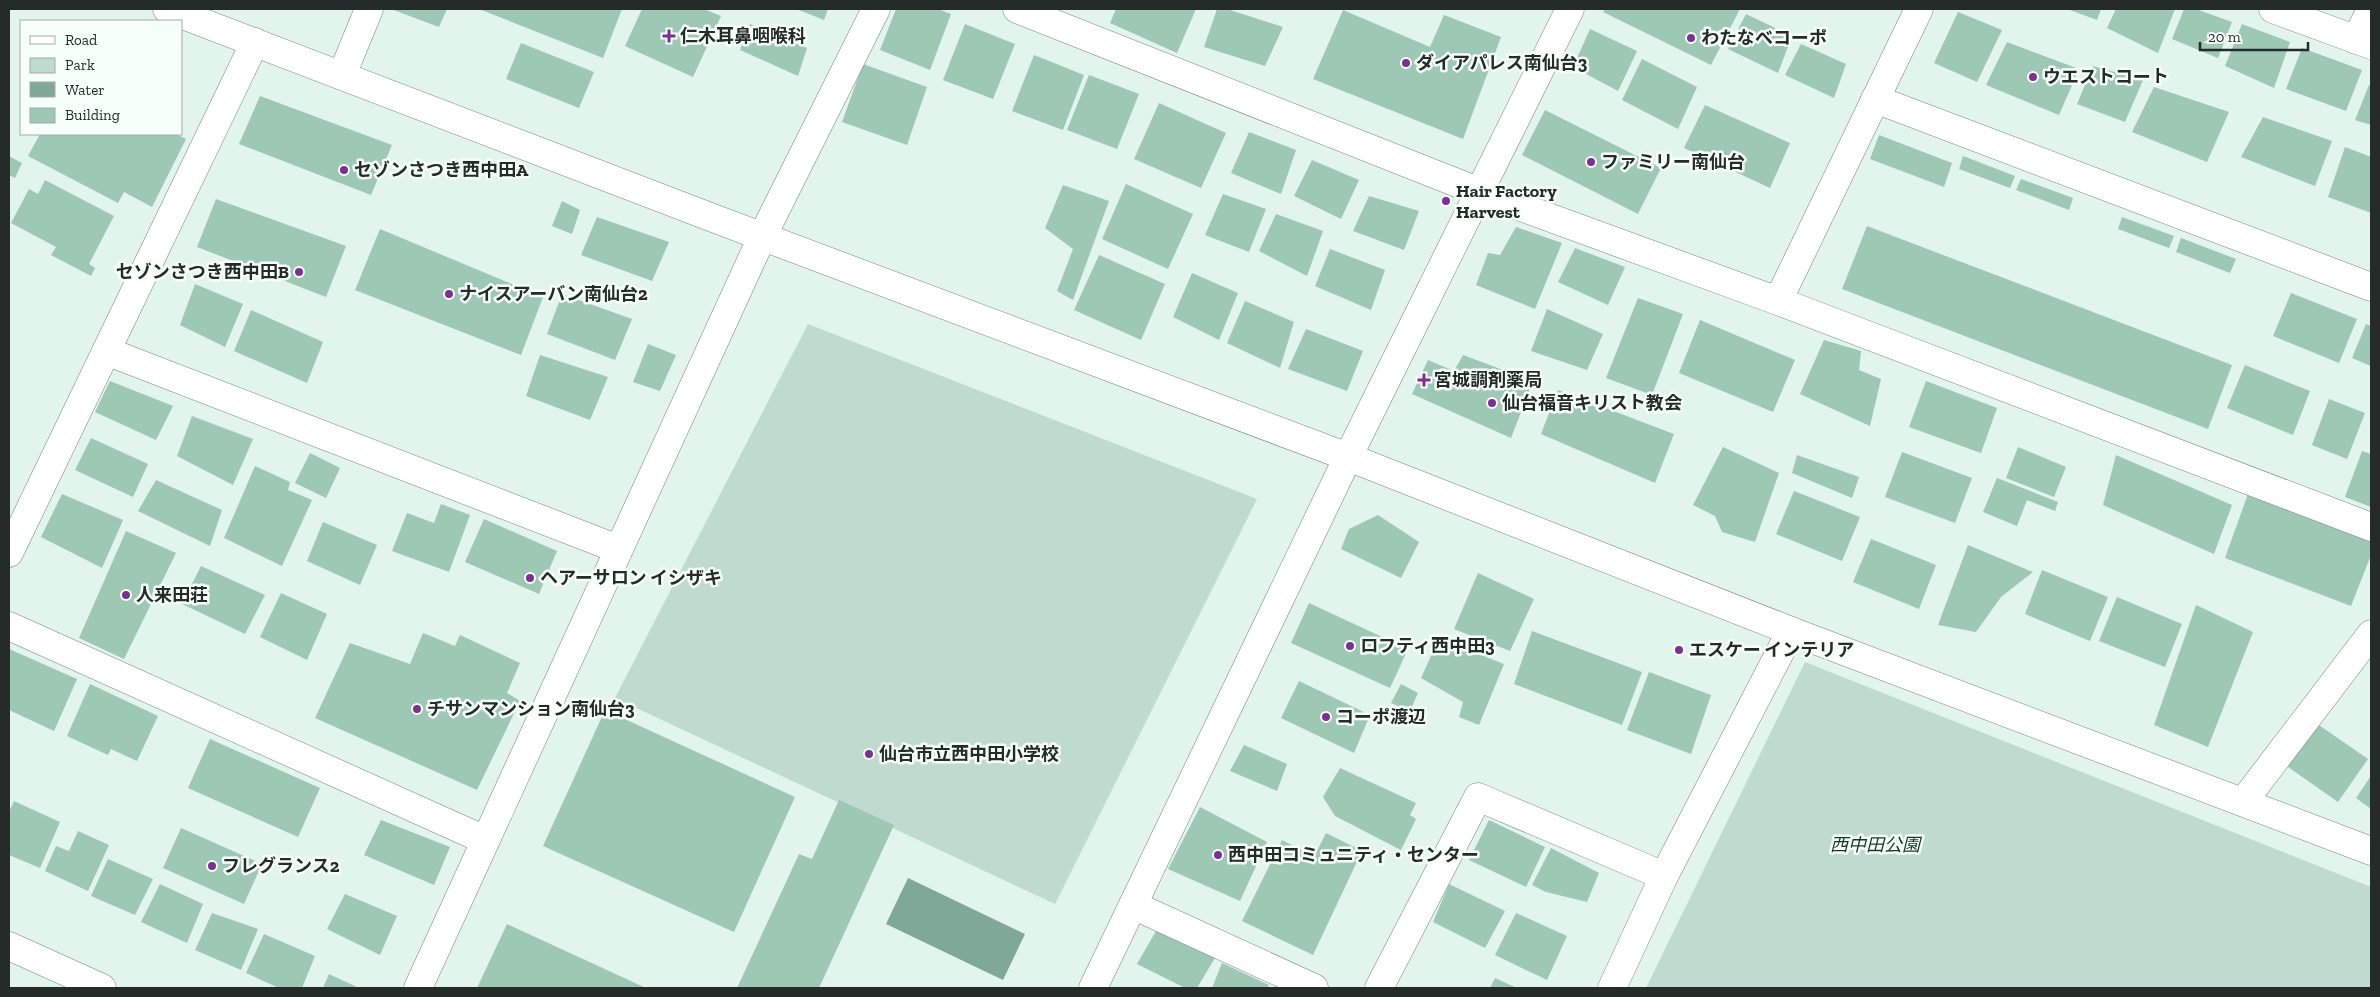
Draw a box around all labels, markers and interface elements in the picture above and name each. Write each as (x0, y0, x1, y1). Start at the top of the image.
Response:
legend (20, 20, 182, 135)
scale bar (2200, 20, 2308, 52)
place label: 仁木耳鼻咽喉科 (680, 25, 806, 47)
place label: わたなべコーポ (1701, 27, 1827, 49)
text: 20 m (2208, 28, 2241, 46)
marker: 仁木耳鼻咽喉科 (662, 29, 676, 43)
text: Road (65, 31, 98, 49)
marker: わたなべコーポ (1685, 32, 1697, 44)
place label: ダイアパレス南仙台3 (1416, 52, 1588, 74)
text: Park (65, 56, 95, 74)
marker: ダイアパレス南仙台3 (1400, 57, 1412, 69)
place label: ウエストコート (2043, 66, 2169, 88)
marker: ウエストコート (2027, 71, 2039, 83)
text: Water (65, 81, 105, 99)
text: Building (65, 106, 120, 124)
place label: ファミリー南仙台 (1601, 151, 1745, 173)
marker: ファミリー南仙台 (1585, 156, 1597, 168)
place label: セゾンさつき西中田A (354, 159, 529, 181)
marker: セゾンさつき西中田A (338, 164, 350, 176)
place label: Hair Factory Harvest (1456, 180, 1557, 223)
marker: Hair Factory Harvest (1440, 195, 1452, 207)
place label: セゾンさつき西中田B (116, 261, 289, 283)
marker: セゾンさつき西中田B (293, 266, 305, 278)
place label: ナイスアーバン南仙台2 (459, 283, 648, 305)
marker: ナイスアーバン南仙台2 (443, 288, 455, 300)
place label: 宮城調剤薬局 (1434, 369, 1542, 391)
marker: 宮城調剤薬局 (1418, 374, 1430, 386)
place label: 仙台福音キリスト教会 (1502, 392, 1682, 414)
marker: 仙台福音キリスト教会 (1486, 397, 1498, 409)
place label: ヘアーサロン イシザキ (540, 567, 722, 589)
marker: ヘアーサロン イシザキ (524, 572, 536, 584)
place label: 人来田荘 (136, 584, 208, 606)
marker: 人来田荘 (120, 589, 132, 601)
place label: ロフティ西中田3 (1360, 635, 1495, 657)
place label: エスケー インテリア (1689, 639, 1854, 661)
marker: ロフティ西中田3 (1344, 640, 1356, 652)
marker: エスケー インテリア (1673, 644, 1685, 656)
place label: チサンマンション南仙台3 (427, 698, 635, 720)
marker: チサンマンション南仙台3 (411, 703, 423, 715)
place label: コーポ渡辺 (1336, 706, 1426, 728)
marker: コーポ渡辺 (1320, 711, 1332, 723)
place label: 仙台市立西中田小学校 (879, 743, 1059, 765)
marker: 仙台市立西中田小学校 (863, 748, 875, 760)
park label: 西中田公園 (1830, 834, 1923, 856)
place label: 西中田コミュニティ・センター (1228, 844, 1479, 866)
marker: 西中田コミュニティ・センター (1212, 849, 1224, 861)
place label: フレグランス2 (222, 855, 340, 877)
marker: フレグランス2 (206, 860, 218, 872)

